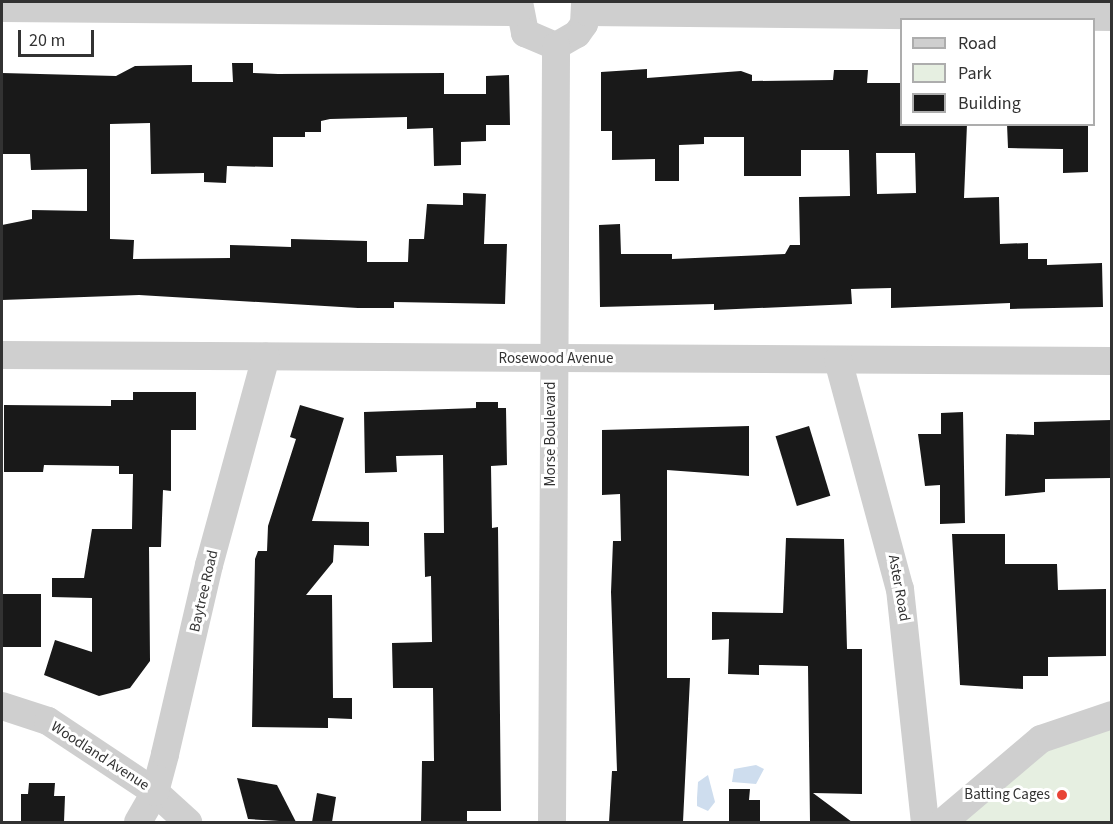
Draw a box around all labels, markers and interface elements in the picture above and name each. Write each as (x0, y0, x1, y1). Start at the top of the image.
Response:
scale bar (21, 18, 98, 56)
legend (900, 18, 1095, 126)
text: 20 m (29, 28, 65, 53)
text: Road (958, 31, 997, 56)
text: Park (958, 61, 992, 86)
text: Building (958, 91, 1021, 116)
street label: Rosewood Avenue (499, 350, 613, 368)
street label: Morse Boulevard (542, 381, 560, 487)
street label: Baytree Road (186, 548, 222, 634)
street label: Aster Road (884, 553, 914, 623)
street label: Woodland Avenue (47, 718, 153, 794)
place label: Batting Cages (964, 786, 1050, 804)
marker: Batting Cages (1055, 788, 1069, 802)

